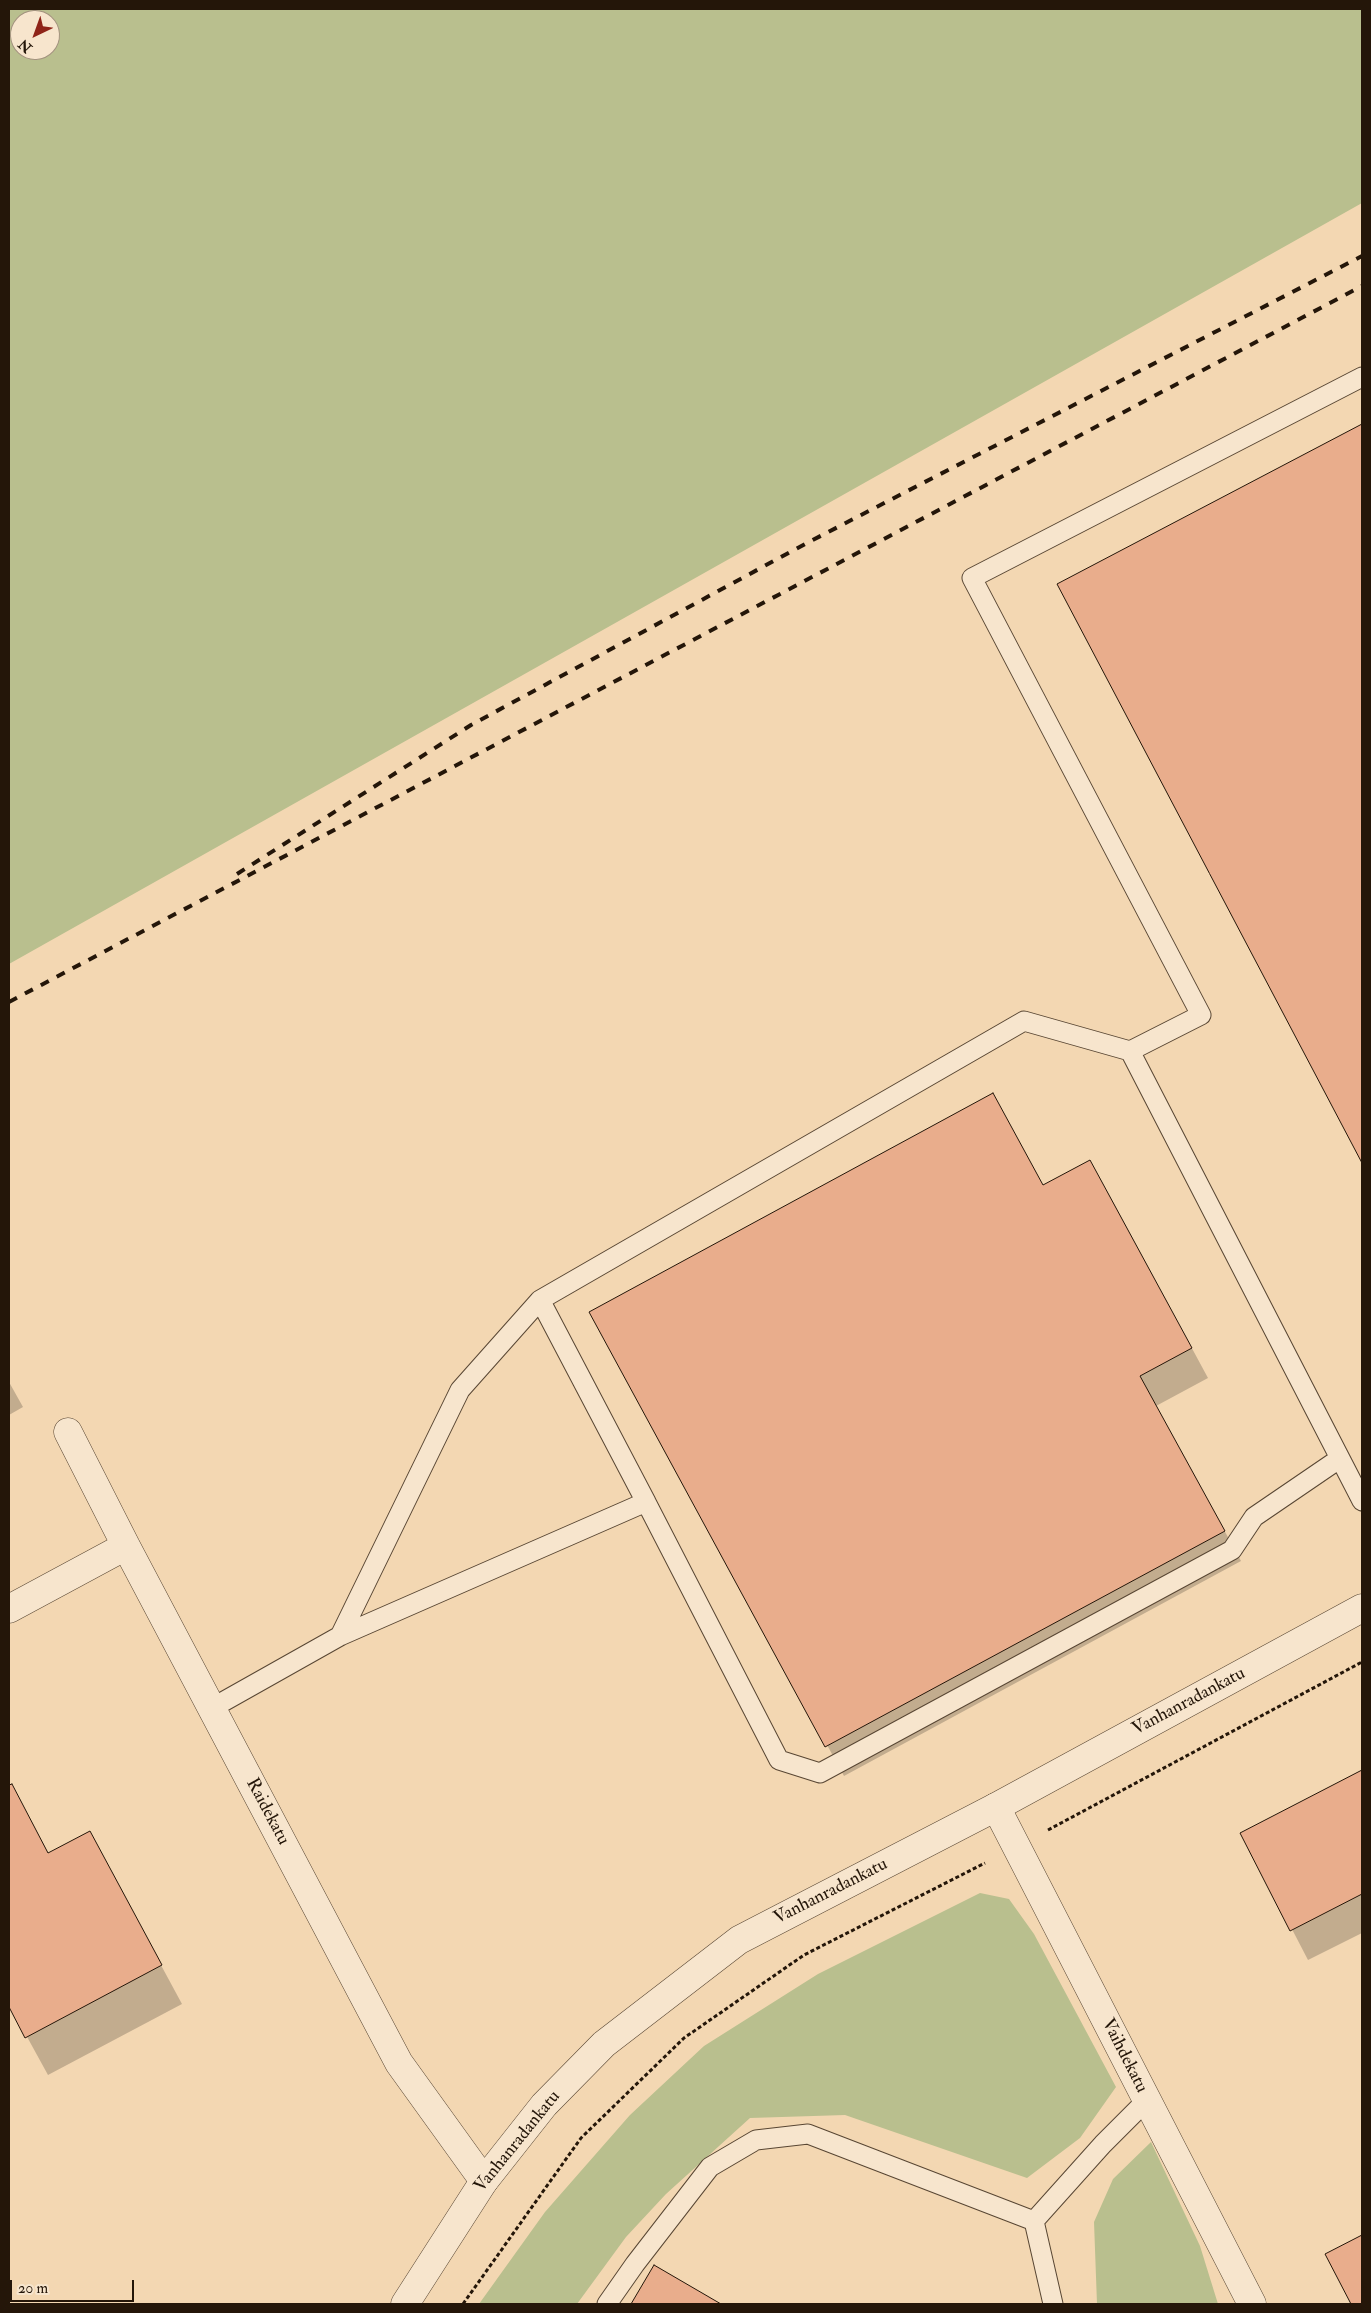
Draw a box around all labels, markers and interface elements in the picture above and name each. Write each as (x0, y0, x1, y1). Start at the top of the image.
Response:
north arrow (10, 10, 60, 60)
text: N (15, 35, 36, 56)
street label: Vanhanradankatu (1129, 1663, 1249, 1741)
street label: Raidekatu (240, 1775, 294, 1849)
street label: Vanhanradankatu (771, 1854, 891, 1930)
street label: Vaihdekatu (1096, 2015, 1152, 2097)
street label: Vanhanradankatu (470, 2087, 566, 2197)
scale bar (12, 2270, 136, 2302)
text: 20 m (18, 2279, 48, 2298)

